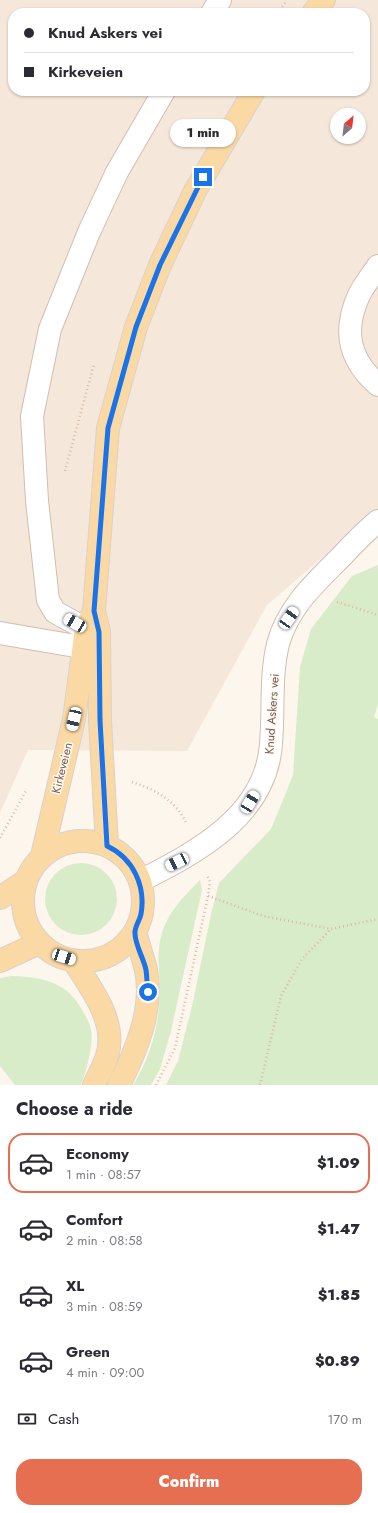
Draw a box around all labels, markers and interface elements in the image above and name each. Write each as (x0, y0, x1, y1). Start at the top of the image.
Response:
text: Knud Askers vei (48, 22, 162, 44)
text: Kirkeveien (48, 61, 123, 83)
north arrow (330, 108, 366, 144)
map controls (330, 108, 366, 144)
callout: 1 min (170, 119, 236, 147)
text: 1 min (187, 123, 219, 142)
route end (194, 168, 212, 186)
car (277, 605, 301, 631)
car (62, 612, 88, 634)
street label: Knud Askers vei (260, 673, 284, 755)
car (65, 706, 83, 732)
street label: Kirkeveien (47, 741, 77, 795)
car (239, 789, 261, 815)
car (164, 851, 190, 873)
car (51, 948, 77, 966)
route start (139, 983, 157, 1001)
text: Choose a ride (16, 1096, 133, 1122)
text: Economy (66, 1143, 129, 1165)
icon: car (18, 1145, 54, 1181)
text: $1.09 (317, 1152, 360, 1174)
text: 1 min · 08:57 (66, 1165, 141, 1184)
text: Comfort (66, 1209, 123, 1231)
icon: car (18, 1211, 54, 1247)
text: $1.47 (317, 1218, 360, 1240)
text: 2 min · 08:58 (66, 1231, 143, 1250)
text: XL (66, 1275, 84, 1297)
icon: car (18, 1277, 54, 1313)
text: $1.85 (318, 1284, 360, 1306)
text: 3 min · 08:59 (66, 1297, 143, 1316)
text: Green (66, 1341, 110, 1363)
icon: car (18, 1343, 54, 1379)
text: $0.89 (315, 1350, 360, 1372)
text: 4 min · 09:00 (66, 1363, 144, 1382)
icon: cash (16, 1408, 38, 1430)
text: Cash (48, 1408, 79, 1430)
text: 170 m (327, 1410, 362, 1429)
button: Confirm (16, 1459, 362, 1505)

